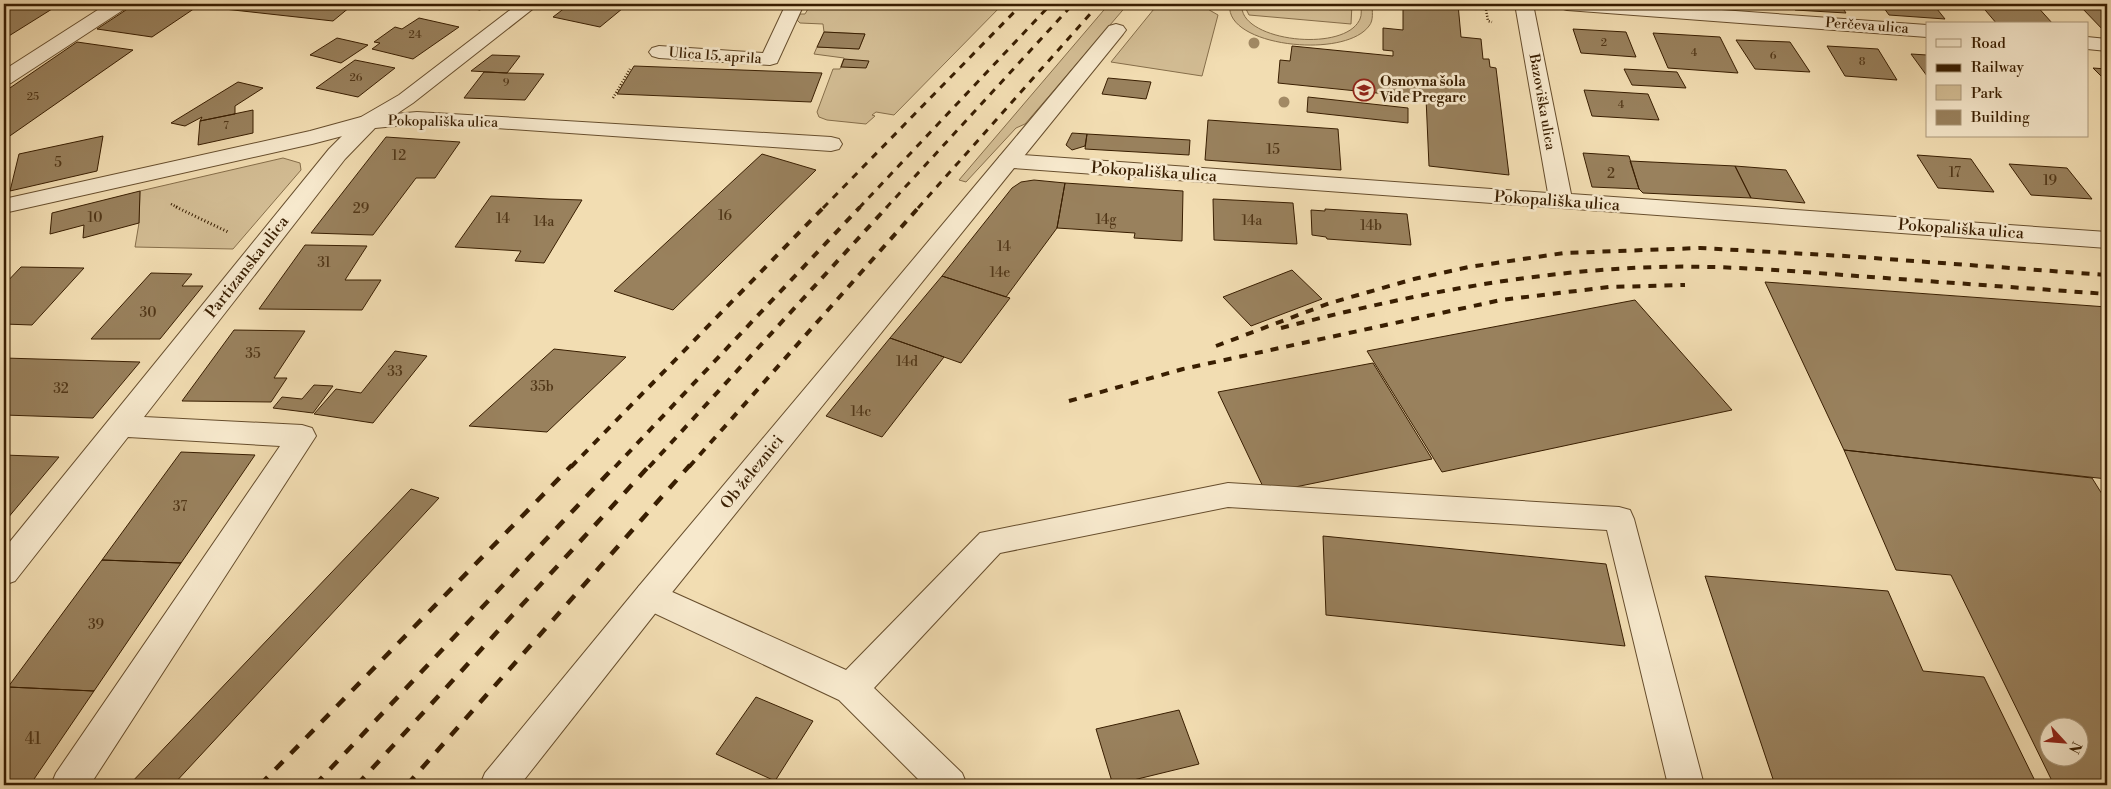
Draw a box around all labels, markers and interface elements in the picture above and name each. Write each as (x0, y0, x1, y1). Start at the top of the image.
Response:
street label: Perčeva ulica (1825, 14, 1910, 38)
legend (1926, 22, 2088, 138)
house number: 24 (409, 28, 422, 42)
text: Road (1971, 34, 2006, 53)
house number: 2 (1601, 36, 1607, 50)
street label: Ulica 15. aprila (668, 44, 763, 68)
house number: 4 (1691, 46, 1698, 60)
house number: 6 (1770, 49, 1777, 63)
street label: Bazoviška ulica (1524, 51, 1559, 153)
house number: 8 (1859, 55, 1866, 69)
text: Railway (1971, 58, 2025, 77)
house number: 26 (350, 71, 363, 85)
place label: Osnovna šola Vide Pregarc (1379, 73, 1466, 107)
house number: 9 (503, 76, 510, 90)
school or university icon: Osnovna šola Vide Pregarc (1352, 78, 1376, 102)
text: Park (1971, 84, 2003, 103)
house number: 25 (27, 90, 39, 104)
house number: 4 (1618, 98, 1625, 112)
text: Building (1970, 108, 2030, 127)
street label: Pokopališka ulica (388, 112, 499, 132)
house number: 7 (223, 119, 229, 133)
house number: 15 (1266, 141, 1280, 159)
house number: 12 (392, 147, 406, 165)
house number: 5 (54, 154, 62, 172)
street label: Pokopališka ulica (1090, 158, 1218, 186)
house number: 17 (1949, 164, 1961, 182)
house number: 2 (1607, 165, 1615, 183)
house number: 19 (2043, 172, 2057, 190)
street label: Pokopališka ulica (1493, 187, 1621, 215)
house number: 29 (353, 200, 369, 218)
house number: 16 (718, 207, 733, 225)
house number: 10 (88, 209, 102, 227)
house number: 14 (496, 210, 510, 228)
street label: Partizanska ulica (201, 211, 294, 322)
house number: 14g (1095, 211, 1117, 229)
house number: 14a (1242, 212, 1263, 230)
house number: 14a (534, 213, 555, 231)
street label: Pokopališka ulica (1897, 215, 2025, 243)
house number: 14b (1360, 217, 1382, 235)
house number: 14 (997, 238, 1011, 256)
house number: 31 (317, 254, 331, 272)
house number: 14e (990, 264, 1010, 282)
house number: 30 (139, 304, 157, 322)
house number: 35 (245, 345, 261, 363)
house number: 14d (896, 353, 918, 371)
house number: 33 (387, 363, 403, 381)
house number: 35b (530, 378, 554, 396)
house number: 32 (53, 380, 69, 398)
house number: 14c (851, 403, 871, 421)
street label: Ob železnici (716, 431, 788, 513)
house number: 37 (173, 498, 187, 516)
house number: 39 (88, 616, 104, 634)
north arrow (2038, 716, 2088, 766)
house number: 41 (25, 729, 41, 749)
text: N (2064, 738, 2085, 756)

